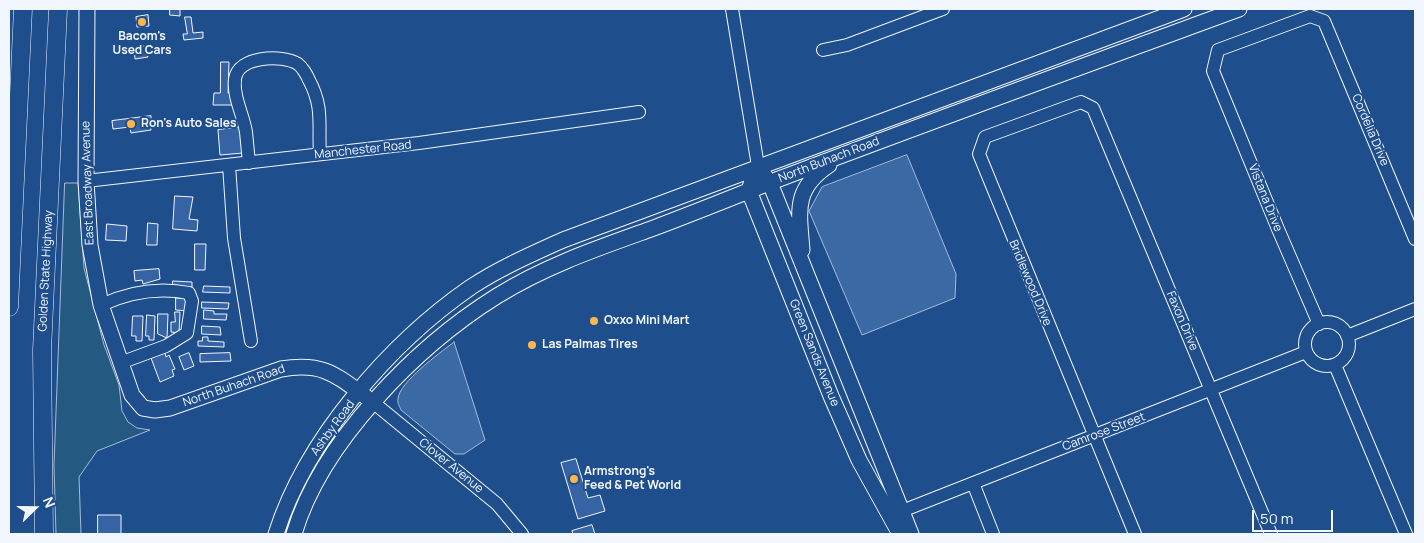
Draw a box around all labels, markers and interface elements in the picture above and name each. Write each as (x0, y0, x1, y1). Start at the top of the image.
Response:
marker: Bacom's Used Cars (136, 16, 148, 28)
place label: Bacom's Used Cars (113, 30, 171, 58)
street label: Cordelia Drive (1348, 92, 1392, 168)
place label: Ron's Auto Sales (141, 117, 237, 131)
marker: Ron's Auto Sales (125, 118, 137, 130)
street label: East Broadway Avenue (79, 121, 97, 245)
street label: North Buhach Road (777, 134, 881, 186)
street label: Manchester Road (314, 138, 412, 162)
street label: Vistana Drive (1245, 162, 1285, 234)
street label: Golden State Highway (36, 210, 56, 332)
street label: Bridlewood Drive (1005, 238, 1055, 328)
street label: Faxon Drive (1163, 289, 1201, 353)
street label: Green Sands Avenue (786, 297, 842, 409)
place label: Oxxo Mini Mart (604, 314, 690, 328)
marker: Oxxo Mini Mart (588, 315, 600, 327)
place label: Las Palmas Tires (542, 338, 638, 352)
marker: Las Palmas Tires (526, 339, 538, 351)
street label: North Buhach Road (181, 362, 287, 410)
street label: Ashby Road (308, 397, 358, 459)
street label: Camrose Street (1061, 410, 1147, 454)
street label: Clover Avenue (416, 436, 486, 496)
place label: Armstrong's Feed & Pet World (584, 465, 681, 493)
marker: Armstrong's Feed & Pet World (568, 473, 580, 485)
north arrow (10, 483, 60, 533)
text: N (39, 494, 60, 510)
scale bar (1254, 500, 1335, 532)
text: 50 m (1260, 508, 1294, 529)

